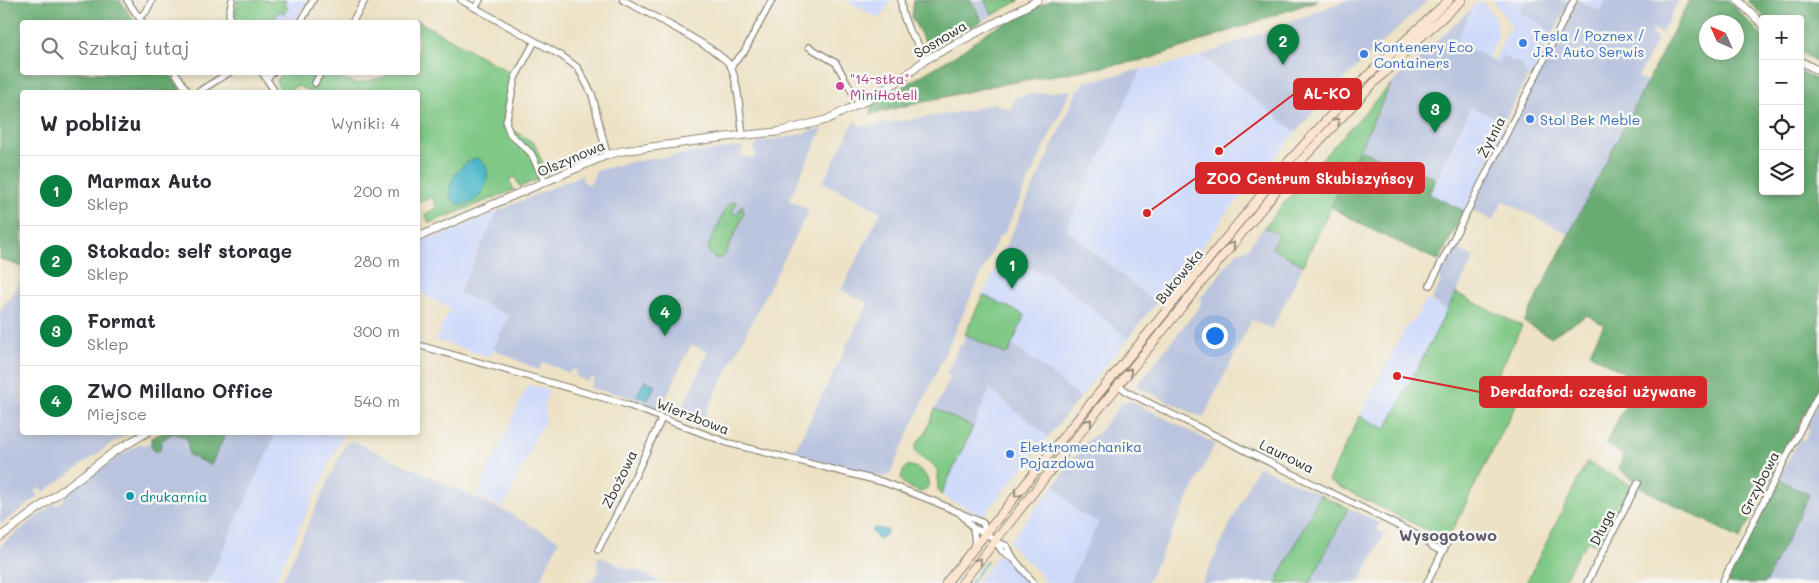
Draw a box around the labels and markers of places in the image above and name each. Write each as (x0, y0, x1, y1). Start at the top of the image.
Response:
pin: 2 (1267, 24, 1299, 65)
place label: Tesla / Poznex / J.R. Auto Serwis (1533, 26, 1645, 61)
place label: Kontenery Eco Containers (1374, 37, 1473, 72)
marker: Tesla / Poznex / J.R. Auto Serwis (1517, 37, 1529, 49)
marker: Kontenery Eco Containers (1358, 48, 1370, 60)
place label: "14-stka" MiniHotell (850, 69, 918, 104)
callout: AL-KO (1294, 79, 1361, 109)
marker: "14-stka" MiniHotell (834, 80, 846, 92)
pin: 3 (1419, 92, 1451, 133)
place label: Stol Bek Meble (1540, 110, 1641, 129)
marker: Stol Bek Meble (1524, 113, 1536, 125)
callout: ZOO Centrum Skubiszyńscy (1196, 163, 1424, 193)
pin: 1 (996, 248, 1028, 289)
pin: 4 (649, 295, 681, 336)
callout: Derdaford: części używane (1480, 377, 1706, 407)
place label: Elektromechanika Pojazdowa (1020, 437, 1142, 472)
marker: Elektromechanika Pojazdowa (1004, 448, 1016, 460)
place label: drukarnia (140, 487, 208, 506)
marker: drukarnia (124, 490, 136, 502)

